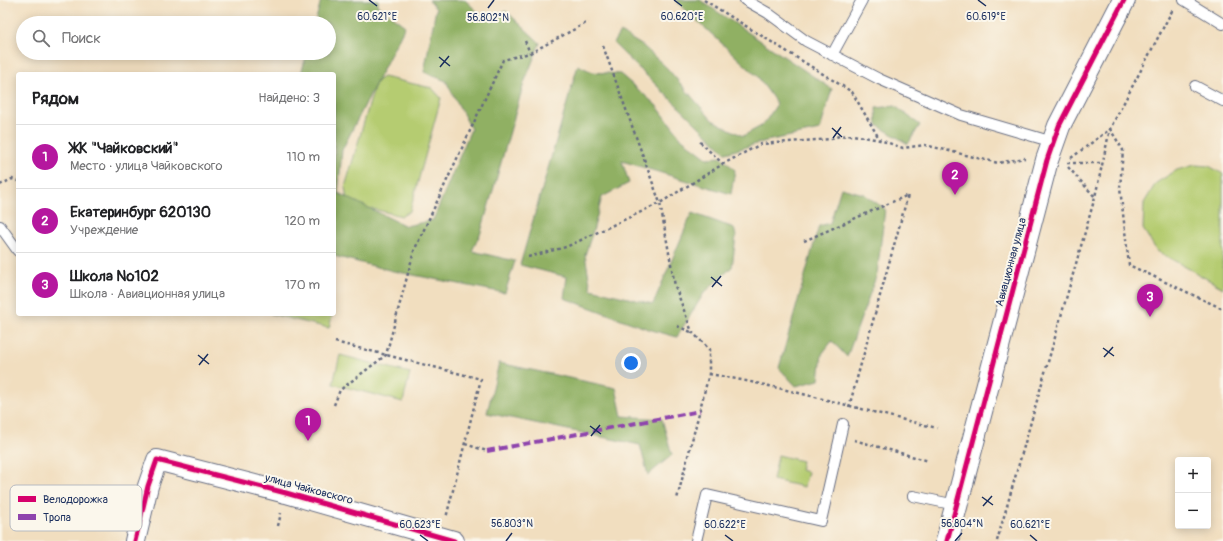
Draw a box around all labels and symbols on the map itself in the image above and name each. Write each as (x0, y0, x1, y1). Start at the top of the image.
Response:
text: 60.621°E (357, 11, 397, 23)
text: 60.620°E (661, 11, 703, 23)
text: 60.619°E (966, 11, 1006, 23)
text: 56.802°N (467, 12, 509, 24)
pin: 2 (942, 162, 968, 195)
street label: Авиационная улица (993, 216, 1029, 308)
pin: 3 (1137, 284, 1163, 317)
your location (621, 353, 641, 373)
pin: 1 (295, 408, 321, 441)
street label: улица Чайковского (263, 471, 355, 507)
legend (10, 485, 142, 531)
text: Велодорожка (43, 493, 108, 506)
text: Тропа (43, 511, 71, 524)
text: 56.803°N (491, 518, 533, 530)
text: 56.804°N (941, 518, 983, 530)
text: 60.623°E (399, 519, 441, 531)
text: 60.622°E (704, 519, 746, 531)
text: 60.621°E (1010, 519, 1050, 531)

